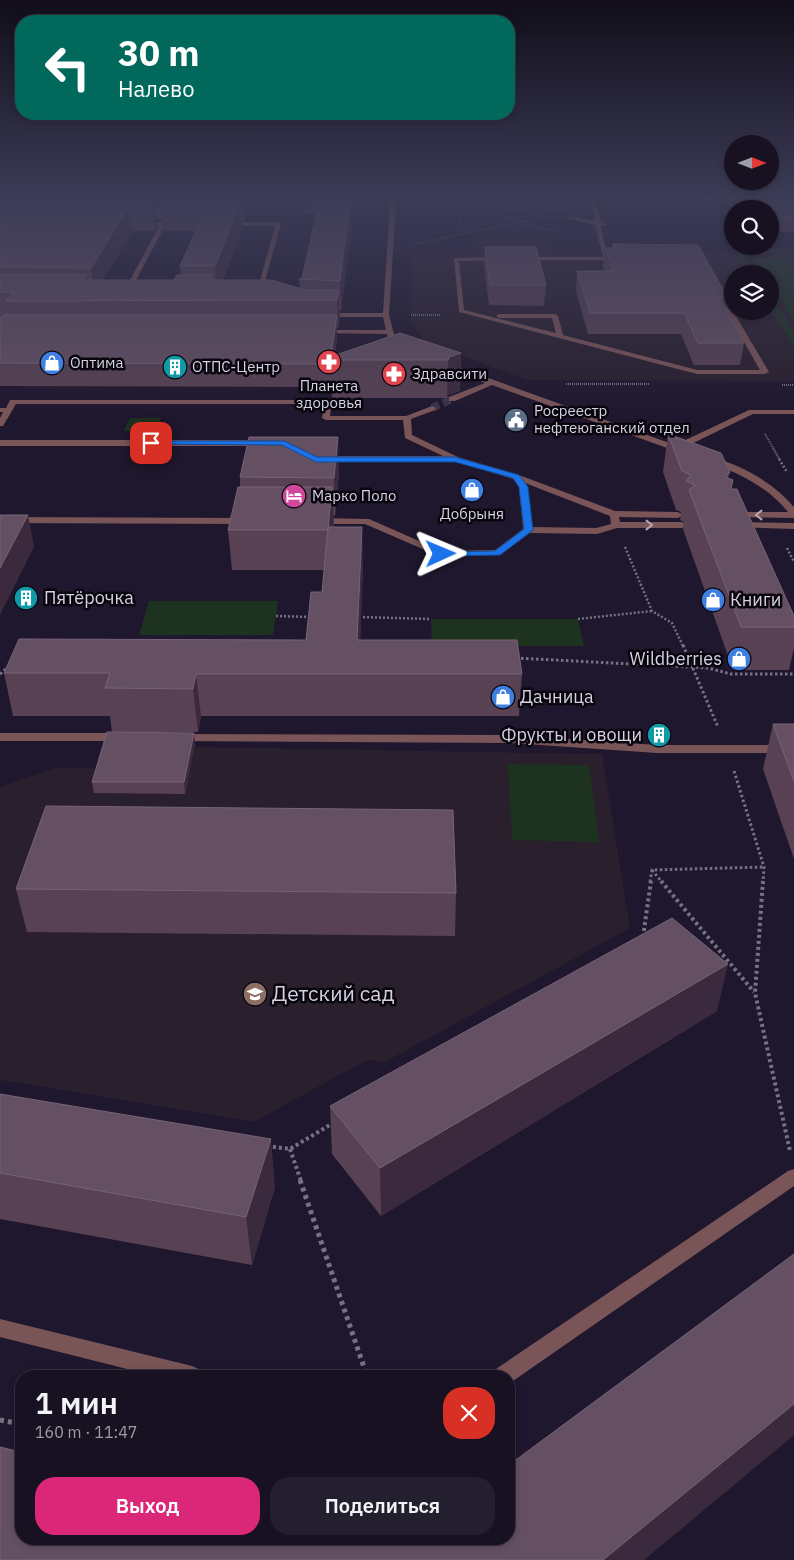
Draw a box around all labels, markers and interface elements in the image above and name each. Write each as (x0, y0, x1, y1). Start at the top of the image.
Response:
text: 30 m (118, 30, 200, 76)
icon: left (35, 35, 100, 100)
text: Налево (118, 74, 195, 103)
north arrow (724, 135, 779, 190)
map controls (724, 135, 779, 320)
button: search (724, 200, 779, 255)
button: layers (724, 265, 779, 320)
pharmacy icon: Планета здоровья (316, 349, 342, 375)
shop icon: Оптима (39, 350, 65, 376)
place label: Оптима (70, 353, 124, 372)
building icon: ОТПС-Центр (162, 354, 188, 380)
place label: ОТПС-Центр (192, 357, 280, 376)
pharmacy icon: Здравсити (381, 361, 407, 387)
place label: Здравсити (412, 364, 487, 383)
place label: Планета здоровья (296, 376, 362, 412)
place label: Росреестр нефтеюганский отдел (534, 401, 690, 437)
public building icon: Росреестр нефтеюганский отдел (503, 407, 529, 433)
pin (130, 422, 172, 464)
icon: arrive (137, 429, 165, 457)
shop icon: Добрыня (459, 477, 485, 503)
hotel icon: Марко Поло (281, 483, 307, 509)
place label: Марко Поло (312, 486, 396, 505)
place label: Добрыня (440, 504, 504, 523)
one-way arrow (755, 510, 763, 520)
one-way arrow (646, 520, 653, 530)
position arrow (414, 527, 466, 579)
building icon: Пятёрочка (13, 585, 39, 611)
place label: Пятёрочка (44, 586, 134, 609)
shop icon: Книги (700, 587, 726, 613)
place label: Книги (730, 588, 781, 611)
shop icon: Wildberries (726, 646, 752, 672)
place label: Wildberries (629, 647, 722, 670)
shop icon: Дачница (490, 684, 516, 710)
place label: Дачница (520, 685, 594, 708)
building icon: Фрукты и овощи (646, 722, 672, 748)
place label: Фрукты и овощи (501, 723, 642, 746)
place label: Детский сад (272, 979, 395, 1007)
school or university icon: Детский сад (242, 981, 268, 1007)
text: 1 мин (35, 1383, 118, 1422)
button: close (443, 1387, 495, 1439)
text: 160 m · 11:47 (35, 1422, 137, 1442)
button: Выход (35, 1477, 260, 1535)
button: Поделиться (270, 1477, 495, 1535)

